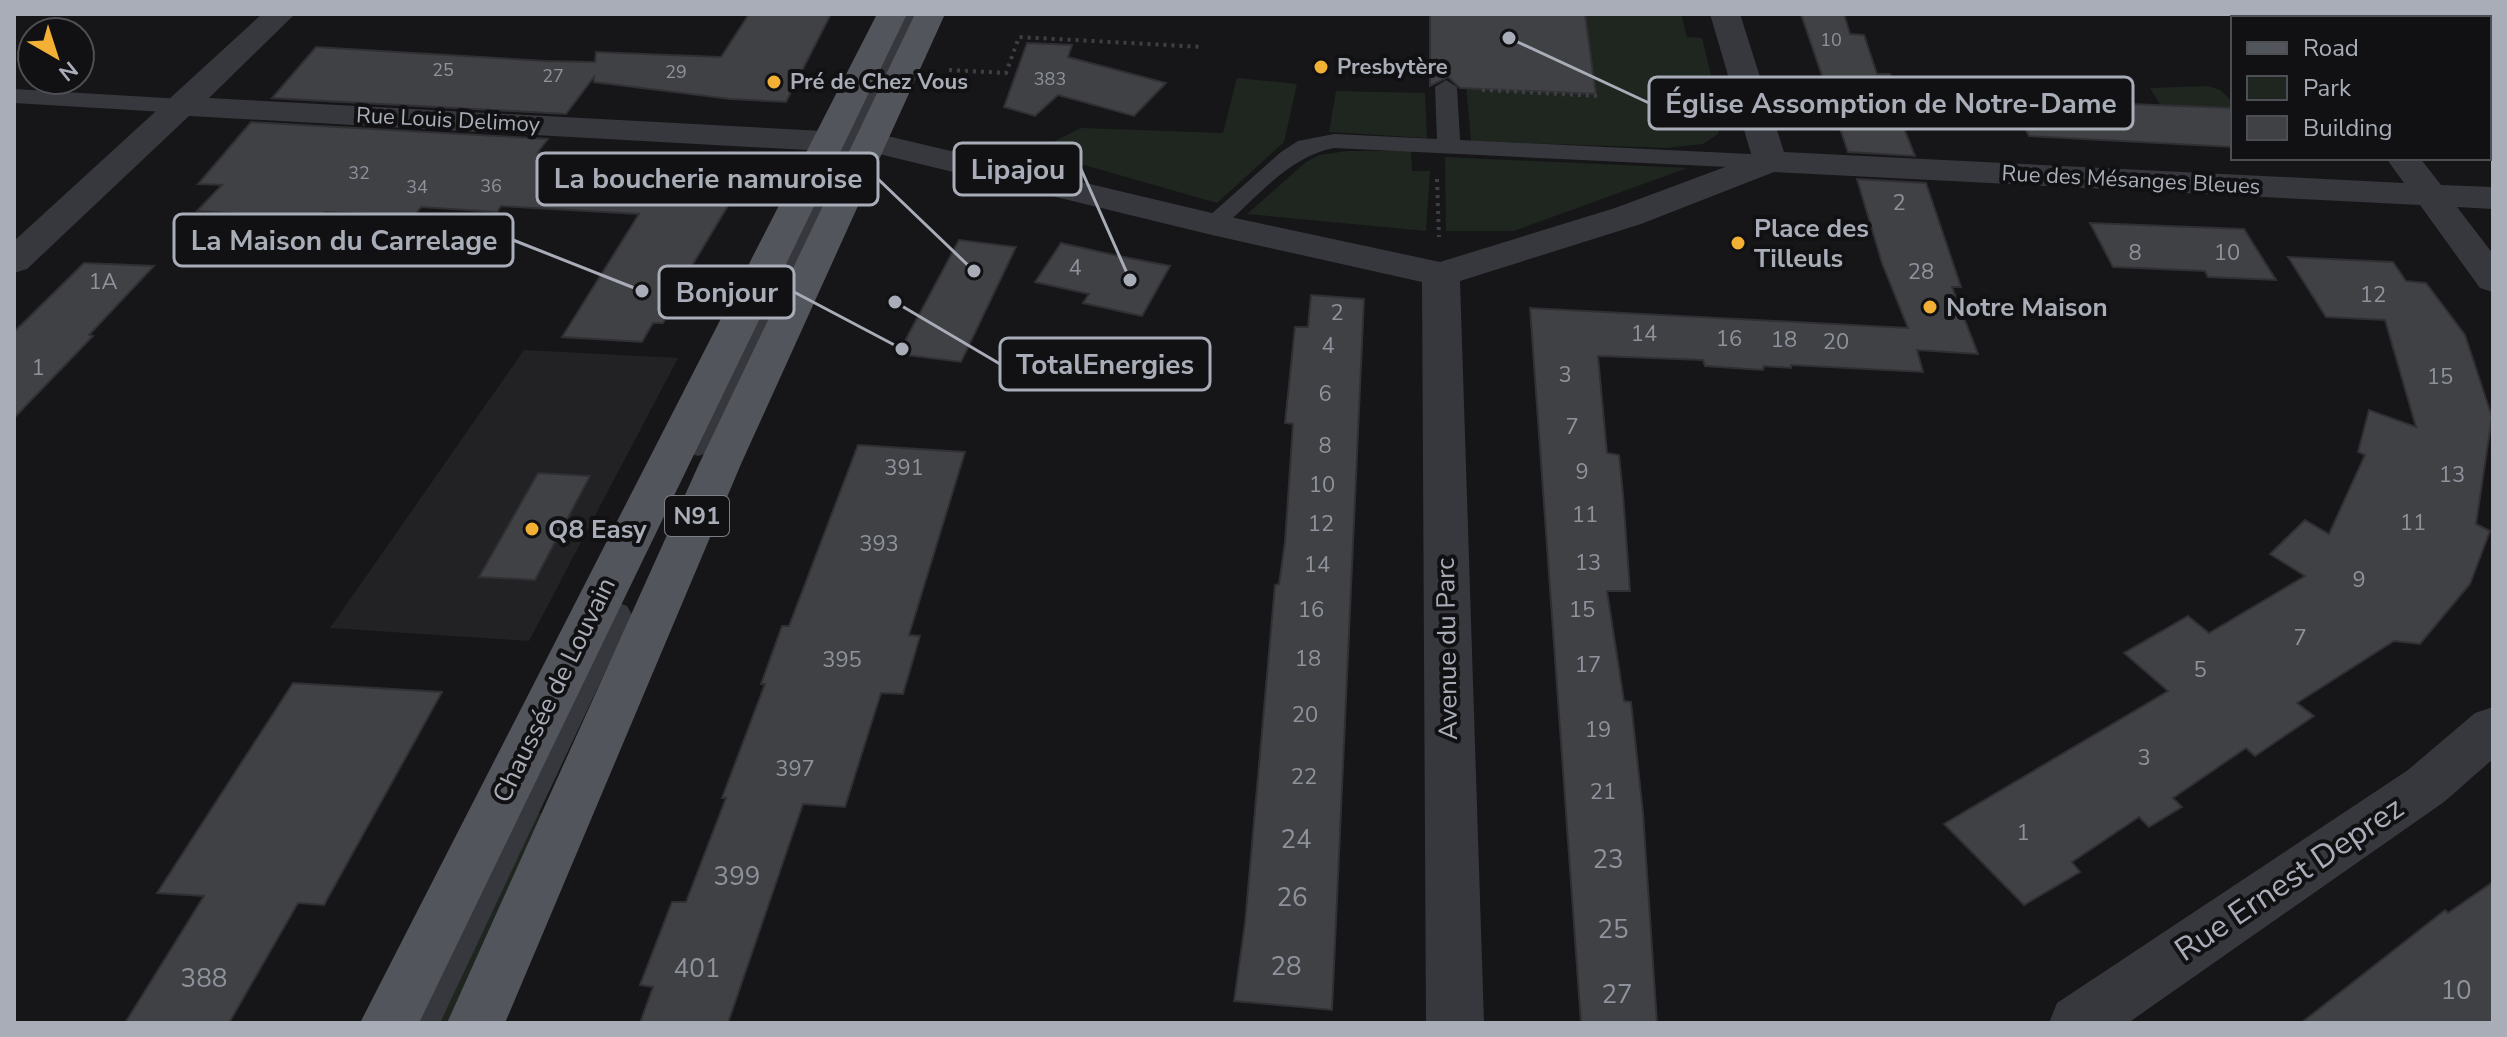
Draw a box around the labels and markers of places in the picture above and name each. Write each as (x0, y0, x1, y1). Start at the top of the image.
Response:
place label: Presbytère (1337, 52, 1448, 82)
marker: Presbytère (1312, 58, 1330, 76)
place label: Pré de Chez Vous (790, 67, 968, 97)
marker: Pré de Chez Vous (765, 73, 783, 91)
callout: Église Assomption de Notre-Dame (1649, 77, 2133, 129)
callout: Lipajou (954, 143, 1081, 195)
callout: La boucherie namuroise (537, 153, 878, 205)
place label: Place des Tilleuls (1754, 211, 1869, 276)
callout: La Maison du Carrelage (174, 214, 513, 266)
marker: Place des Tilleuls (1729, 234, 1747, 252)
callout: Bonjour (659, 266, 794, 318)
place label: Notre Maison (1946, 290, 2108, 325)
marker: Notre Maison (1921, 298, 1939, 316)
callout: TotalEnergies (1000, 338, 1210, 390)
place label: Q8 Easy (548, 512, 647, 547)
marker: Q8 Easy (523, 520, 541, 538)

